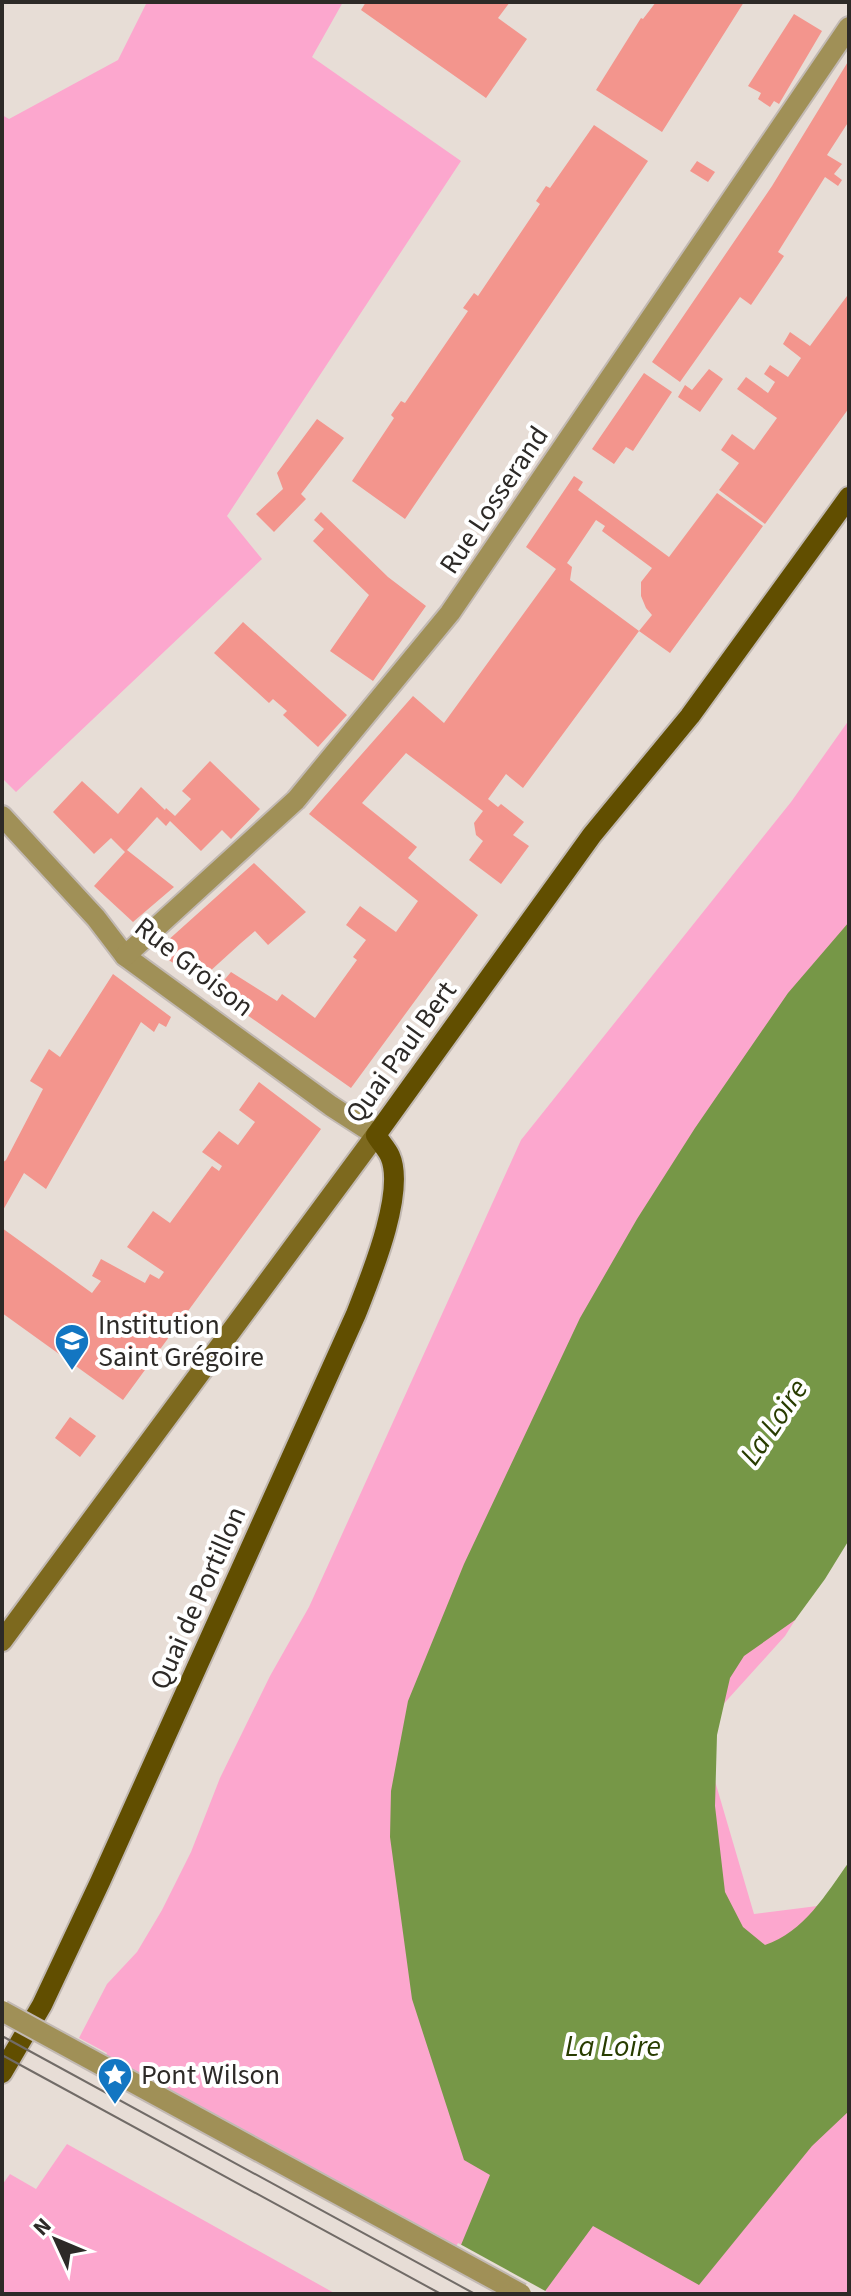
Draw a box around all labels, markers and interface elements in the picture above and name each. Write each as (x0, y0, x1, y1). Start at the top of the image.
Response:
street label: Rue Losserand (430, 418, 558, 582)
street label: Rue Groison (126, 908, 262, 1026)
street label: Quai Paul Bert (336, 972, 466, 1131)
place label: Institution Saint Grégoire (98, 1305, 264, 1377)
school or university icon: Institution Saint Grégoire (53, 1322, 91, 1372)
water label: La Loire (729, 1370, 819, 1474)
street label: Quai de Portillon (140, 1500, 256, 1696)
water label: La Loire (565, 2025, 661, 2068)
place label: Pont Wilson (141, 2055, 280, 2095)
place icon: Pont Wilson (96, 2056, 134, 2106)
north arrow (16, 2200, 96, 2280)
text: N (26, 2210, 59, 2243)

